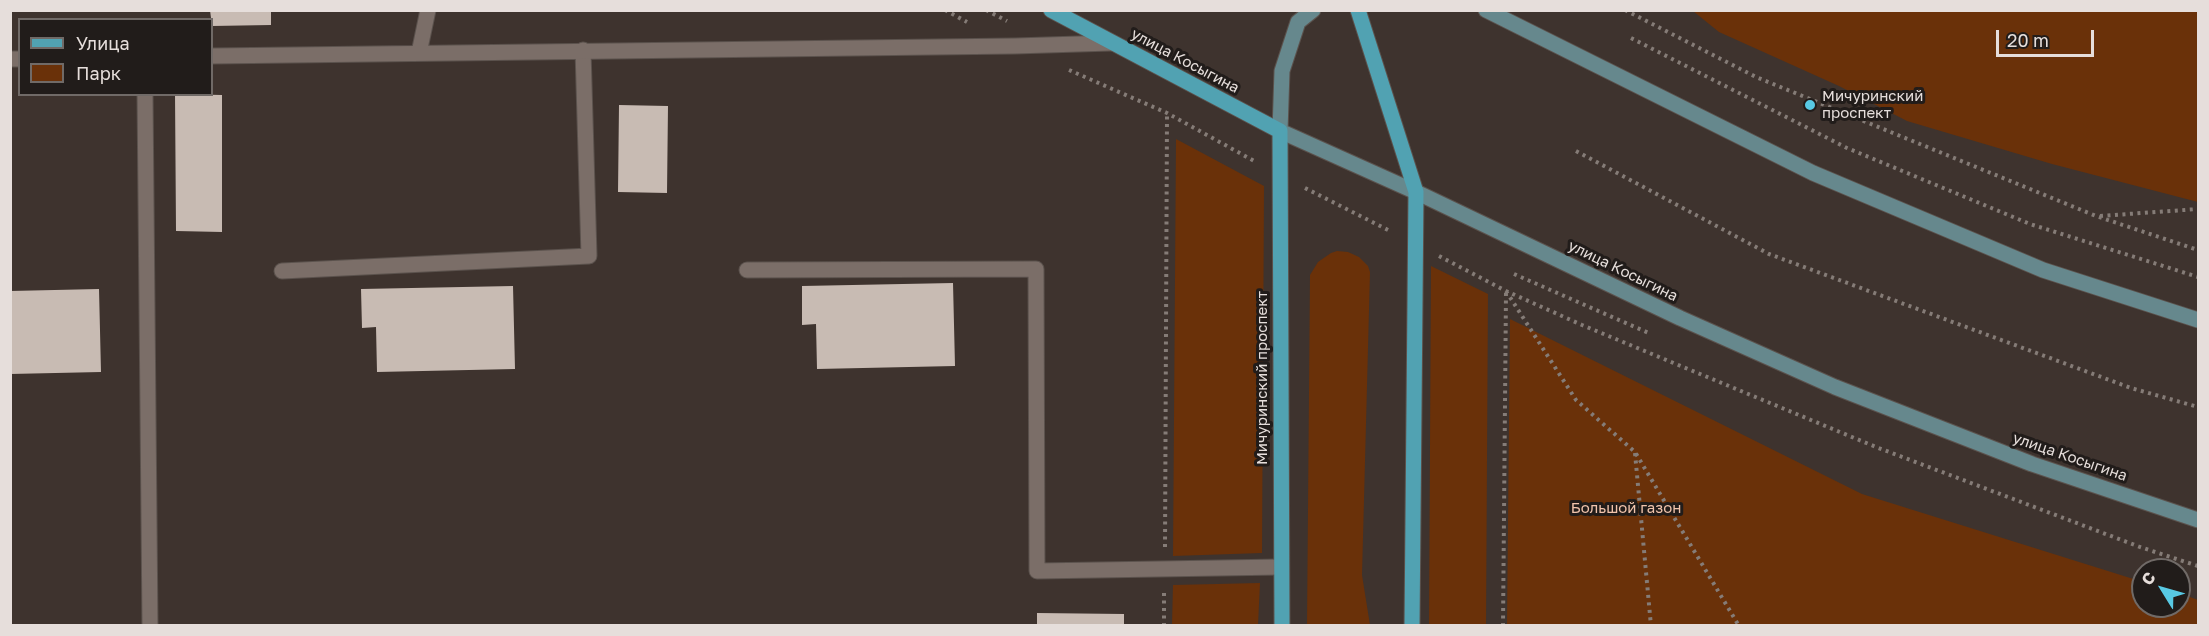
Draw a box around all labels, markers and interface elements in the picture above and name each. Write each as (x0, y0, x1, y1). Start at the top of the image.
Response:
legend (18, 18, 213, 96)
scale bar (1999, 18, 2096, 56)
street label: улица Косыгина (1128, 25, 1242, 97)
text: 20 m (2007, 29, 2049, 51)
text: Улица (76, 32, 130, 54)
text: Парк (76, 62, 121, 84)
place label: Мичуринский проспект (1822, 87, 1923, 122)
marker: Мичуринский проспект (1803, 98, 1817, 112)
street label: улица Косыгина (1565, 237, 1681, 305)
street label: Мичуринский проспект (1253, 291, 1271, 465)
street label: улица Косыгина (2010, 429, 2130, 485)
park label: Большой газон (1571, 499, 1681, 517)
north arrow (2131, 558, 2191, 618)
text: С (2137, 568, 2160, 589)

